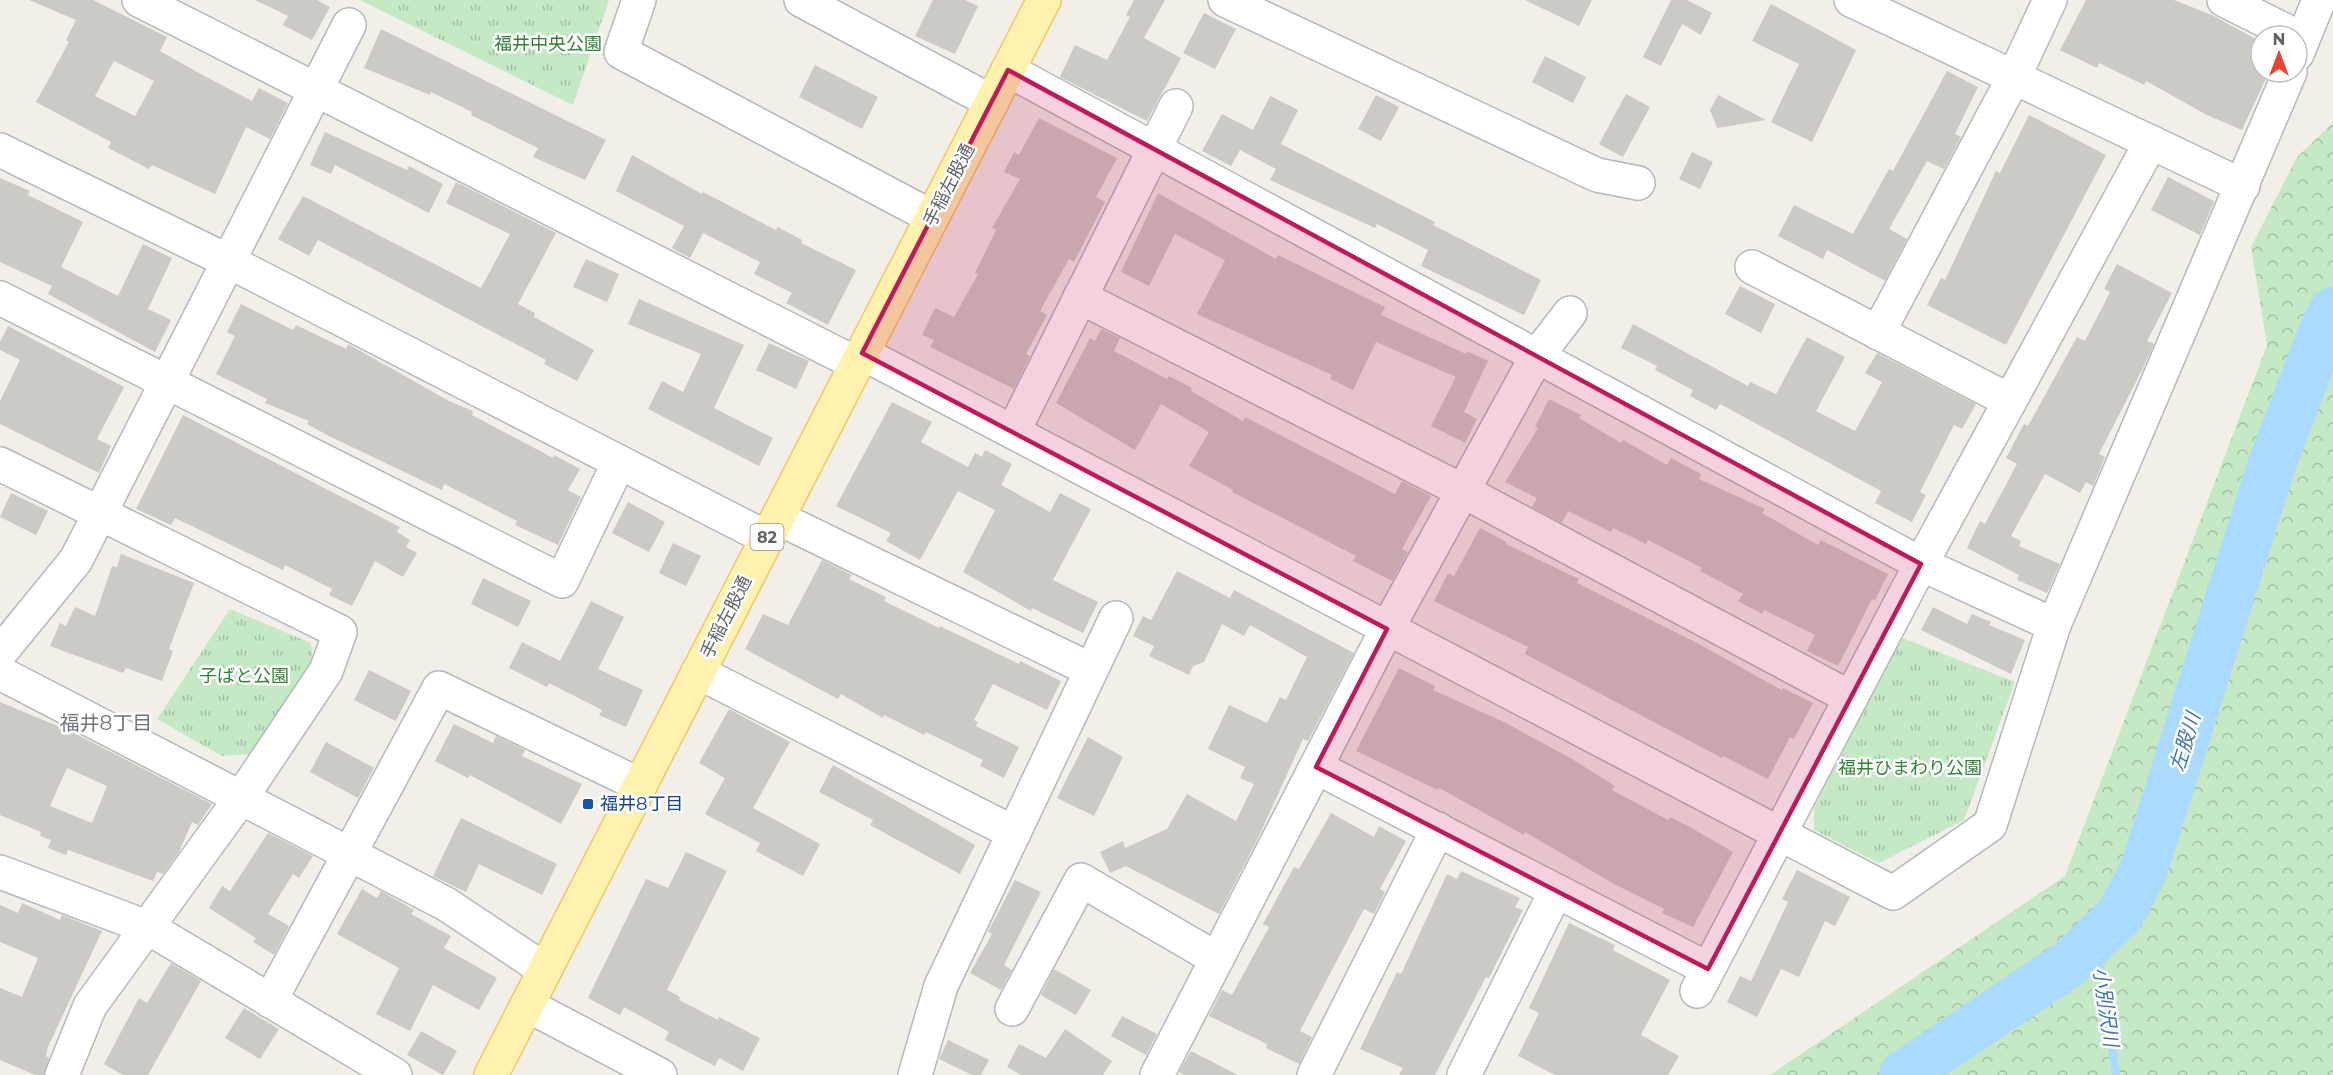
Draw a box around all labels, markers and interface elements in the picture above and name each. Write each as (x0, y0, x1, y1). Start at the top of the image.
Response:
north arrow (2249, 24, 2309, 84)
text: N (2273, 30, 2285, 49)
park label: 福井中央公園 (494, 33, 602, 55)
street label: 手稲左股通 (919, 140, 979, 230)
road number: 82 (750, 524, 783, 550)
street label: 手稲左股通 (696, 572, 756, 662)
park label: 子ばと公園 (199, 665, 289, 687)
water label: 左股川 (2165, 708, 2206, 774)
district label: 福井8丁目 (60, 711, 152, 735)
park label: 福井ひまわり公園 (1838, 757, 1982, 779)
place label: 福井8丁目 (600, 793, 683, 815)
marker: 福井8丁目 (581, 797, 595, 811)
water label: 小別沢川 (2089, 966, 2124, 1050)

